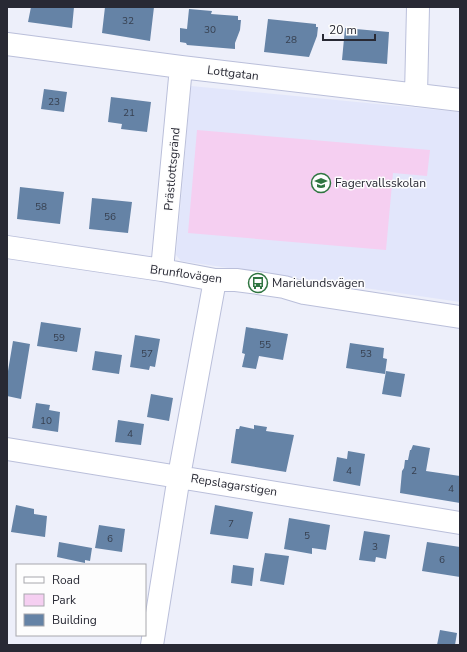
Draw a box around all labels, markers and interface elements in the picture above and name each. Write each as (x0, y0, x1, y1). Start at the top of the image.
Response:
house number: 32 (122, 14, 134, 28)
scale bar (323, 16, 375, 42)
text: 20 m (329, 22, 357, 38)
house number: 30 (204, 23, 216, 37)
house number: 28 (285, 33, 297, 47)
street label: Lottgatan (206, 62, 260, 84)
house number: 23 (48, 95, 60, 109)
house number: 21 (123, 106, 135, 120)
street label: Prästlottsgränd (160, 127, 184, 211)
school or university icon: Fagervallsskolan (310, 172, 332, 194)
place label: Fagervallsskolan (335, 175, 426, 191)
house number: 58 (35, 200, 47, 214)
house number: 56 (104, 210, 116, 224)
street label: Brunflovägen (149, 261, 223, 287)
bus stop icon: Marielundsvägen (247, 272, 269, 294)
place label: Marielundsvägen (272, 275, 365, 291)
house number: 59 (53, 331, 65, 345)
house number: 55 (259, 338, 271, 352)
house number: 57 (141, 347, 153, 361)
house number: 53 (360, 347, 372, 361)
house number: 10 (40, 414, 52, 428)
house number: 4 (127, 427, 133, 441)
house number: 4 (346, 464, 352, 478)
house number: 2 (411, 464, 417, 478)
street label: Repslagarstigen (190, 470, 278, 500)
house number: 4 (448, 482, 454, 496)
house number: 7 (228, 517, 234, 531)
house number: 5 (304, 529, 310, 543)
house number: 6 (107, 532, 113, 546)
house number: 3 (372, 540, 378, 554)
house number: 6 (439, 553, 445, 567)
legend (16, 564, 146, 636)
text: Road (52, 572, 80, 588)
text: Park (52, 592, 77, 608)
text: Building (52, 612, 97, 628)

